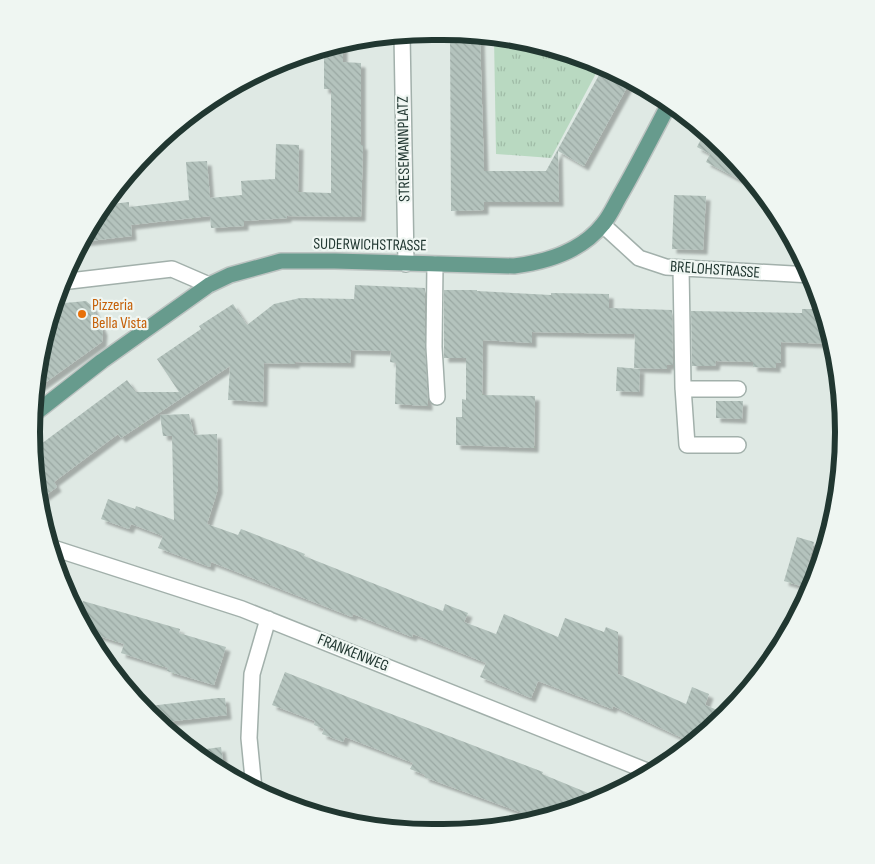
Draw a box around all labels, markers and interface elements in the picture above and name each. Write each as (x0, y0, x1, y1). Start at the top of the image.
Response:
street label: STRESEMANNPLATZ (394, 96, 414, 202)
street label: SUDERWICHSTRASSE (313, 235, 427, 255)
street label: BRELOHSTRASSE (669, 257, 761, 283)
place label: Pizzeria Bella Vista (92, 296, 147, 333)
marker: Pizzeria Bella Vista (76, 308, 88, 320)
street label: FRANKENWEG (315, 630, 391, 676)

